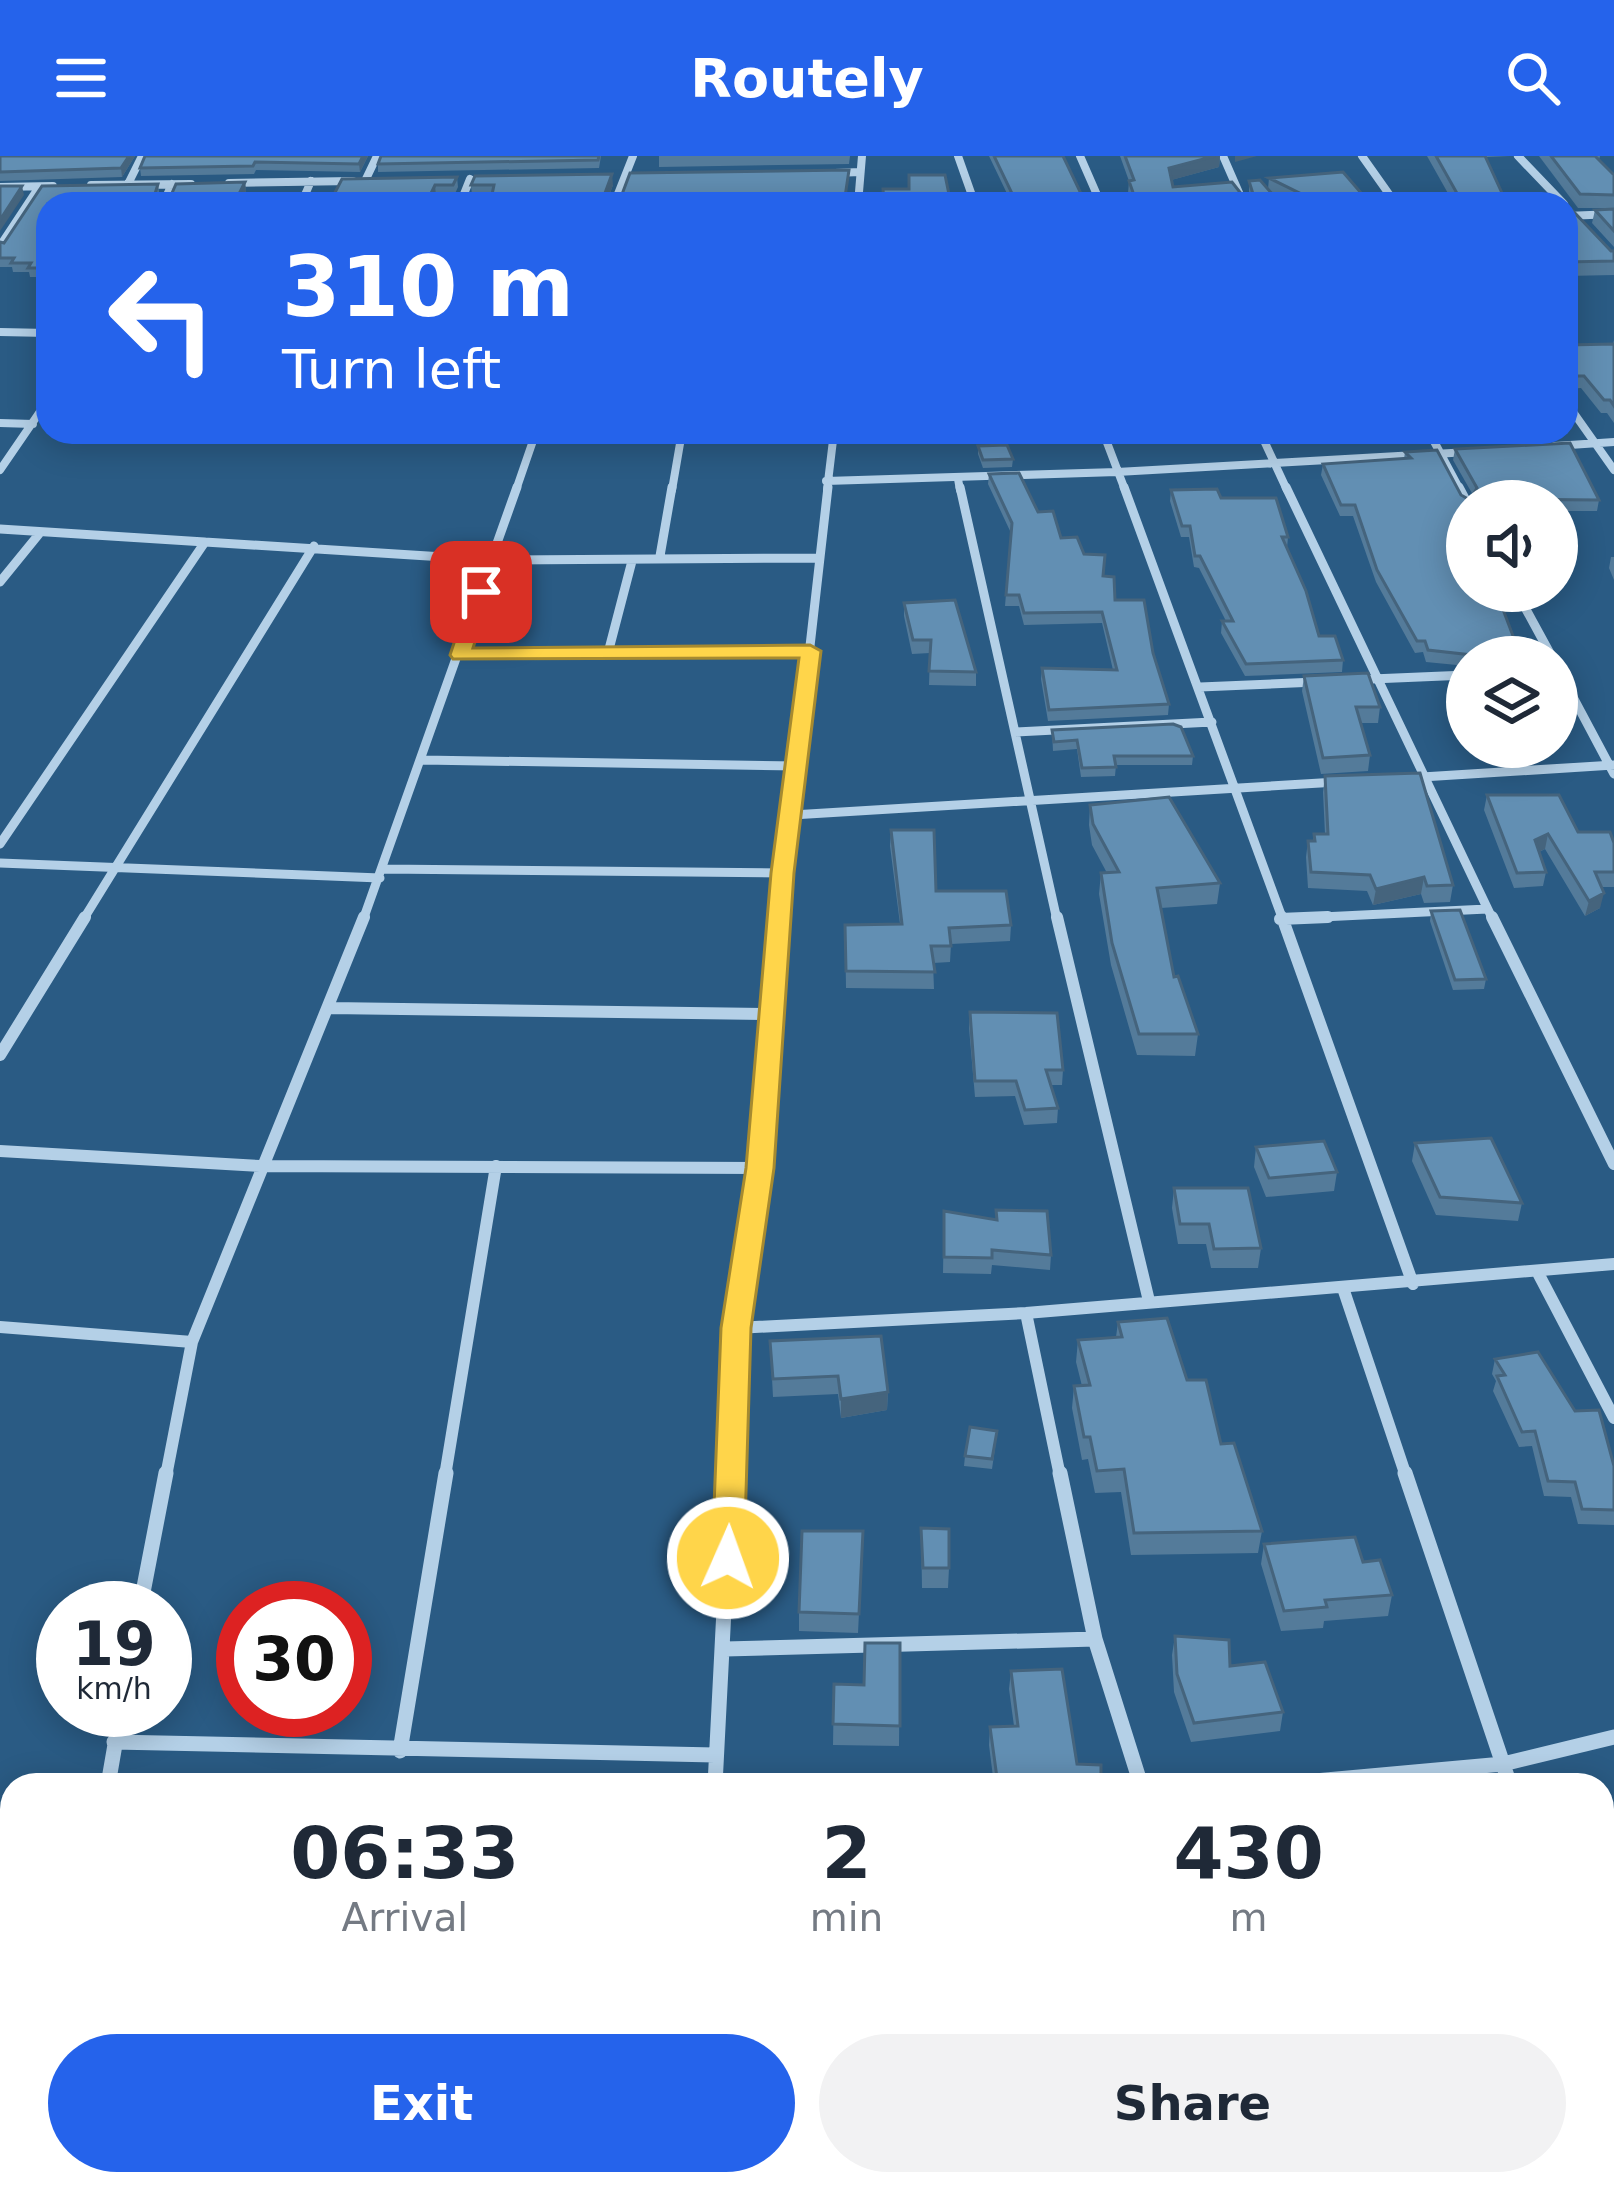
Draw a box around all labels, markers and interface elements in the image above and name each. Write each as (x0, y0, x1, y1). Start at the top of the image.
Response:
icon: menu (48, 45, 114, 111)
icon: search (1500, 45, 1566, 111)
text: Routely (690, 47, 924, 110)
text: 310 m (282, 238, 574, 336)
icon: left (84, 240, 240, 396)
text: Turn left (282, 338, 501, 401)
map controls (1446, 480, 1578, 768)
button: sound (1446, 480, 1578, 612)
pin (430, 541, 532, 643)
icon: arrive (448, 559, 514, 625)
button: layers (1446, 636, 1578, 768)
position arrow (665, 1495, 791, 1621)
speed limit sign: 30 (216, 1581, 372, 1737)
text: 19 (72, 1609, 156, 1679)
text: km/h (76, 1671, 152, 1706)
text: 06:33 (290, 1811, 519, 1895)
text: 2 (821, 1811, 871, 1895)
text: 430 (1173, 1811, 1324, 1895)
text: Arrival (341, 1895, 468, 1940)
text: min (810, 1895, 883, 1940)
text: m (1230, 1895, 1268, 1940)
button: Exit (48, 2034, 795, 2172)
button: Share (819, 2034, 1566, 2172)

